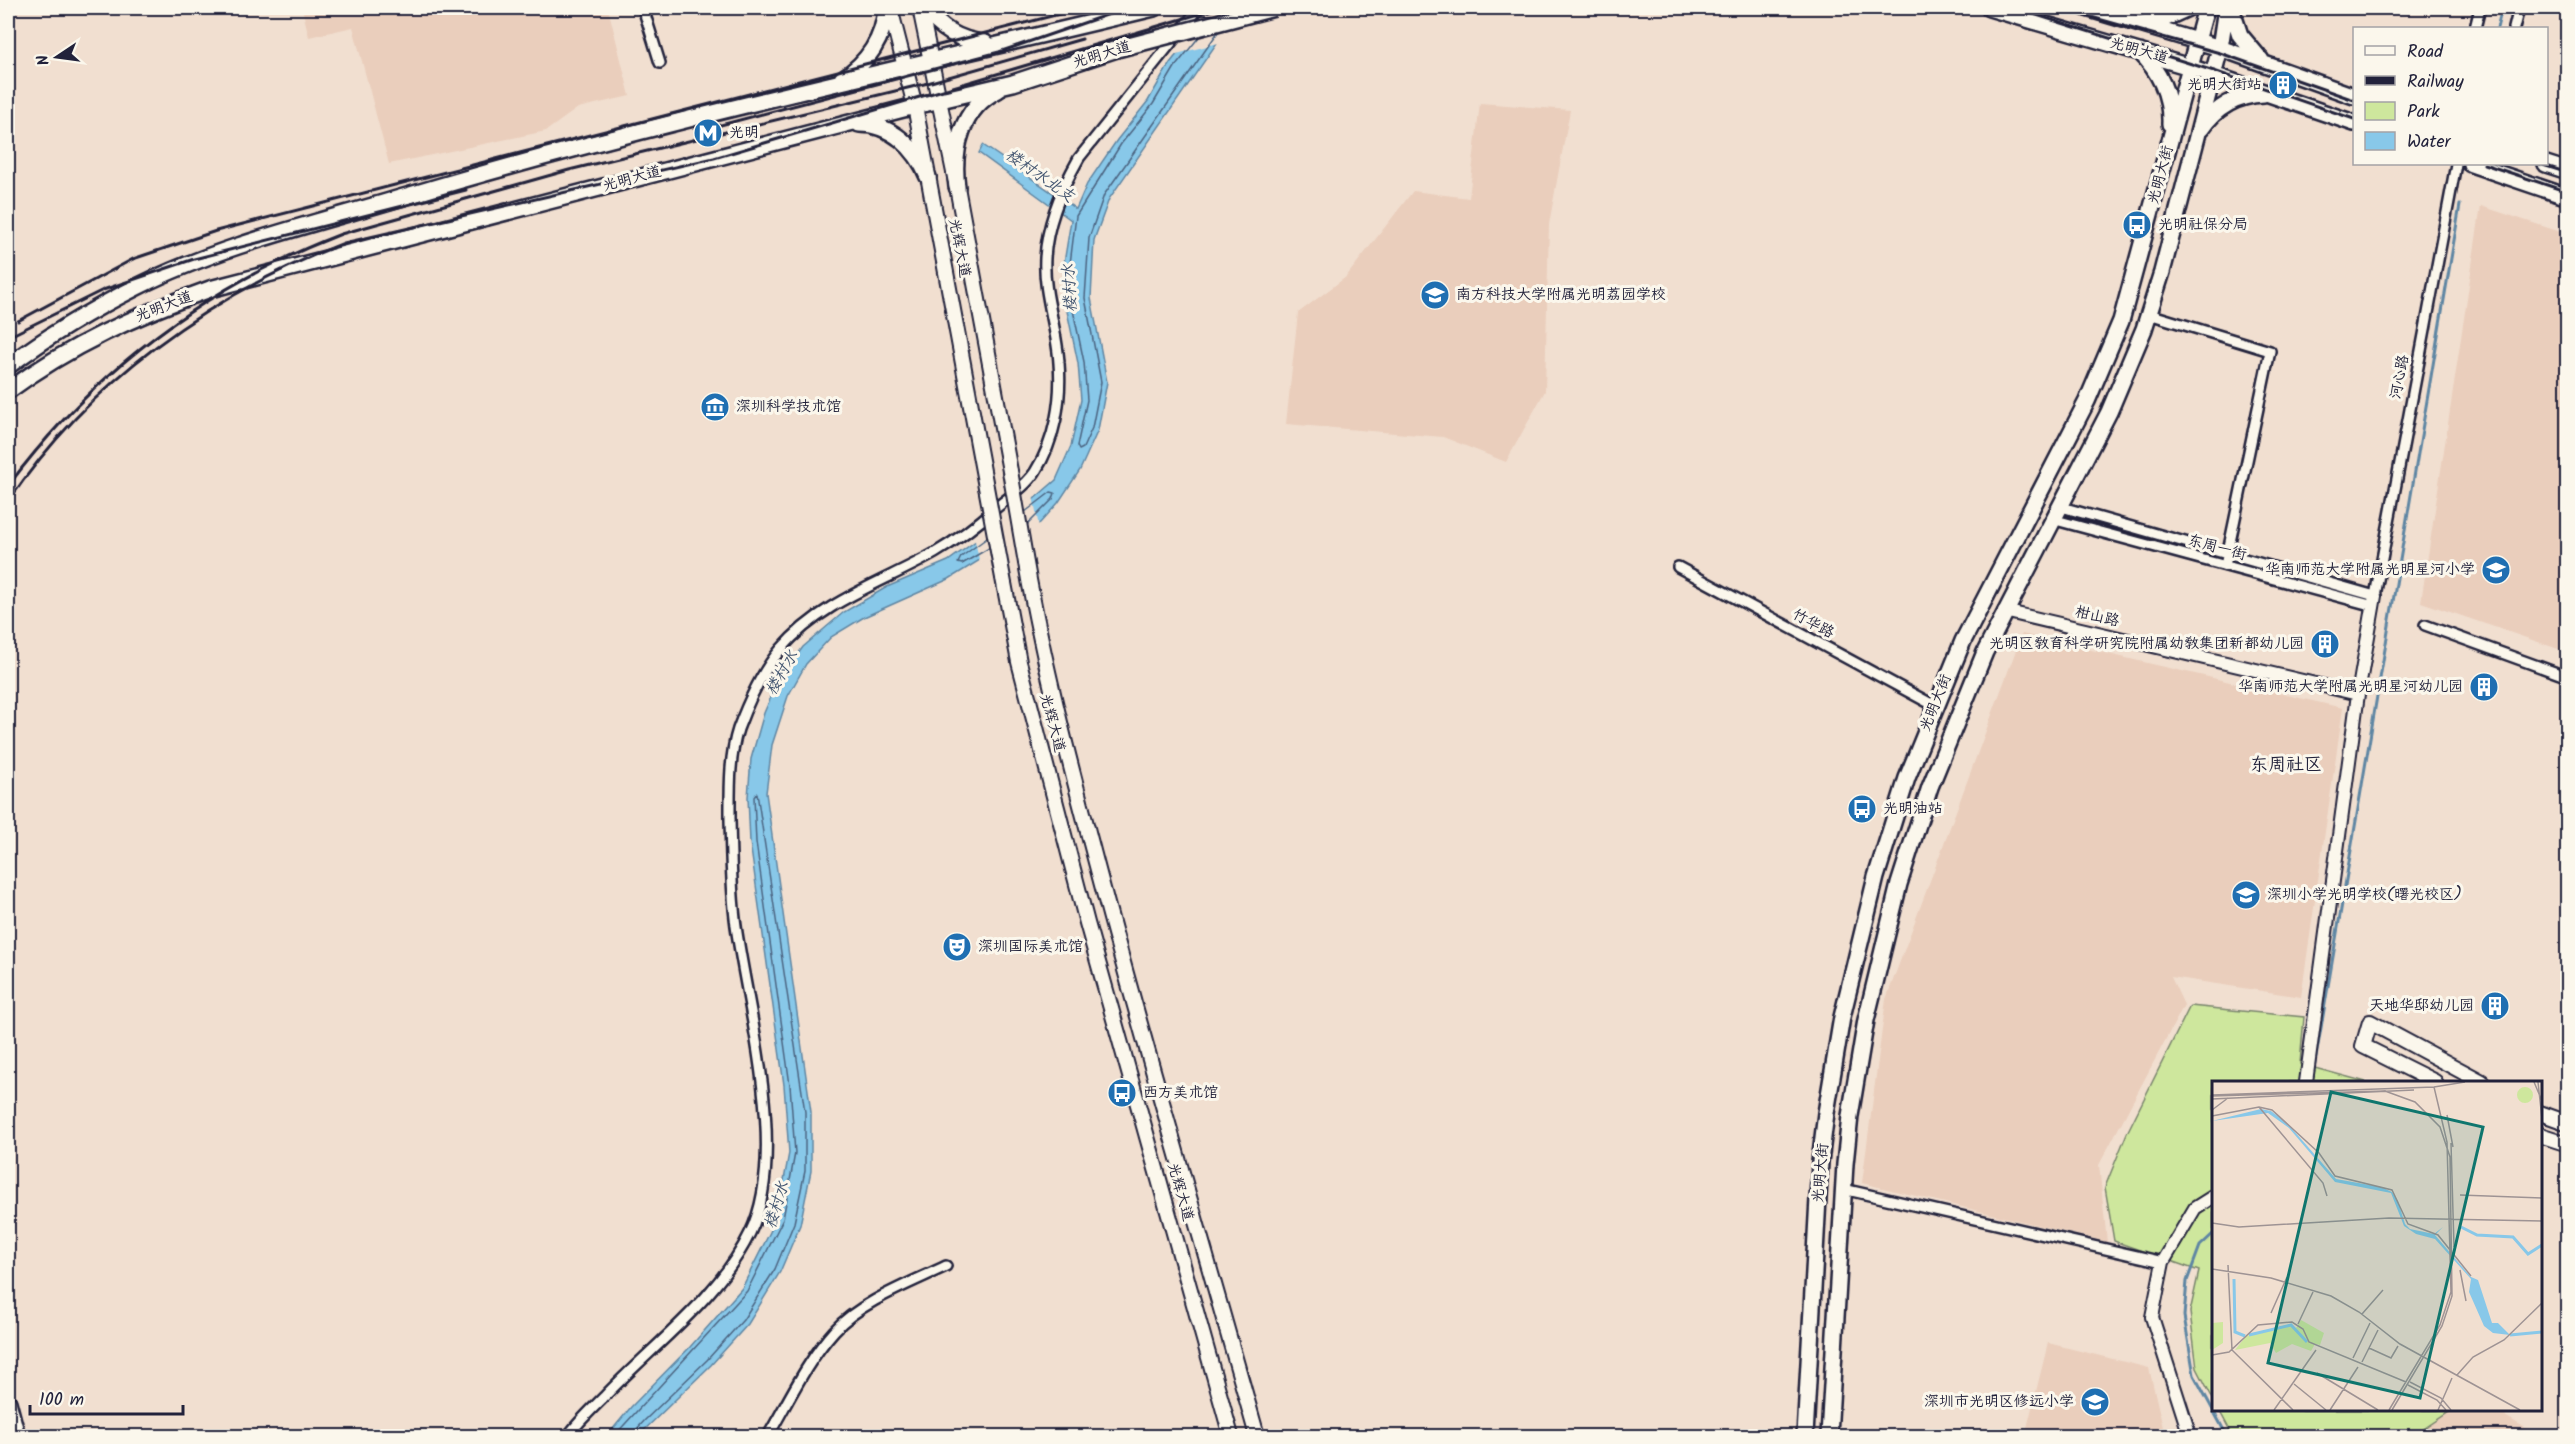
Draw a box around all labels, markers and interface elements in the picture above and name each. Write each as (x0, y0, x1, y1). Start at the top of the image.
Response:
north arrow (27, 27, 87, 87)
legend (2353, 27, 2548, 165)
street label: 光明大道 (2107, 31, 2171, 71)
street label: 光明大道 (1070, 35, 1134, 75)
text: Road (2407, 38, 2444, 67)
text: N (31, 52, 57, 68)
text: Railway (2407, 68, 2464, 97)
building icon: 光明大街站 (2267, 69, 2299, 101)
place label: 光明大街站 (2187, 73, 2262, 97)
text: Park (2407, 98, 2440, 127)
metro station icon: 光明 (692, 117, 724, 149)
place label: 光明 (729, 121, 759, 145)
text: Water (2407, 128, 2452, 157)
water label: 楼村水北支 (1000, 143, 1080, 209)
street label: 光明大街 (2142, 143, 2180, 207)
street label: 光明大道 (600, 160, 664, 198)
bus stop icon: 光明社保分局 (2121, 209, 2153, 241)
place label: 光明社保分局 (2158, 213, 2248, 237)
street label: 光辉大道 (941, 216, 977, 280)
water label: 楼村水 (1056, 262, 1084, 313)
school or university icon: 南方科技大学附属光明荔园学校 (1419, 279, 1451, 311)
place label: 南方科技大学附属光明荔园学校 (1456, 283, 1666, 307)
street label: 光明大道 (132, 285, 196, 329)
street label: 河心路 (2384, 353, 2416, 401)
museum icon: 深圳科学技术馆 (699, 391, 731, 423)
place label: 深圳科学技术馆 (736, 395, 841, 419)
street label: 东周一街 (2185, 529, 2249, 567)
school or university icon: 华南师范大学附属光明星河小学 (2480, 554, 2512, 586)
place label: 华南师范大学附属光明星河小学 (2265, 558, 2475, 582)
street label: 柑山路 (2072, 600, 2122, 634)
street label: 竹华路 (1787, 603, 1839, 645)
building icon: 光明区教育科学研究院附属幼教集团新都幼儿园 (2309, 628, 2341, 660)
place label: 光明区教育科学研究院附属幼教集团新都幼儿园 (1989, 632, 2304, 656)
water label: 楼村水 (759, 645, 805, 700)
street label: 光明大街 (1914, 671, 1958, 735)
building icon: 华南师范大学附属光明星河幼儿园 (2468, 671, 2500, 703)
place label: 华南师范大学附属光明星河幼儿园 (2238, 675, 2463, 699)
street label: 光辉大道 (1033, 691, 1071, 755)
district label: 东周社区 (2250, 751, 2322, 780)
bus stop icon: 光明油站 (1846, 793, 1878, 825)
place label: 光明油站 (1883, 797, 1943, 821)
school or university icon: 深圳小学光明学校(曙光校区) (2230, 879, 2262, 911)
place label: 深圳小学光明学校(曙光校区) (2267, 883, 2462, 907)
theatre icon: 深圳国际美术馆 (941, 931, 973, 963)
place label: 深圳国际美术馆 (978, 935, 1083, 959)
building icon: 天地华邸幼儿园 (2479, 990, 2511, 1022)
place label: 天地华邸幼儿园 (2369, 994, 2474, 1018)
bus stop icon: 西方美术馆 (1106, 1077, 1138, 1109)
place label: 西方美术馆 (1143, 1081, 1218, 1105)
inset map (2212, 1081, 2542, 1411)
street label: 光明大街 (1806, 1142, 1836, 1204)
street label: 光辉大道 (1160, 1160, 1200, 1224)
water label: 楼村水 (758, 1177, 796, 1232)
scale bar (30, 1378, 183, 1416)
text: 100 m (39, 1386, 84, 1415)
school or university icon: 深圳市光明区修远小学 (2079, 1386, 2111, 1418)
place label: 深圳市光明区修远小学 (1924, 1390, 2074, 1414)

